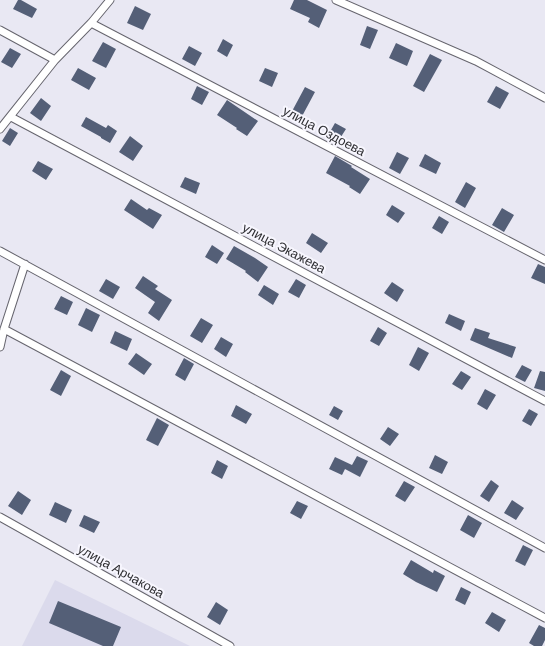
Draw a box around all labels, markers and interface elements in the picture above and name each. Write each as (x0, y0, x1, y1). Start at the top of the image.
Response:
street label: улица Оздоева (280, 103, 368, 159)
street label: улица Экажева (240, 220, 329, 277)
street label: улица Арчакова (75, 541, 167, 601)

